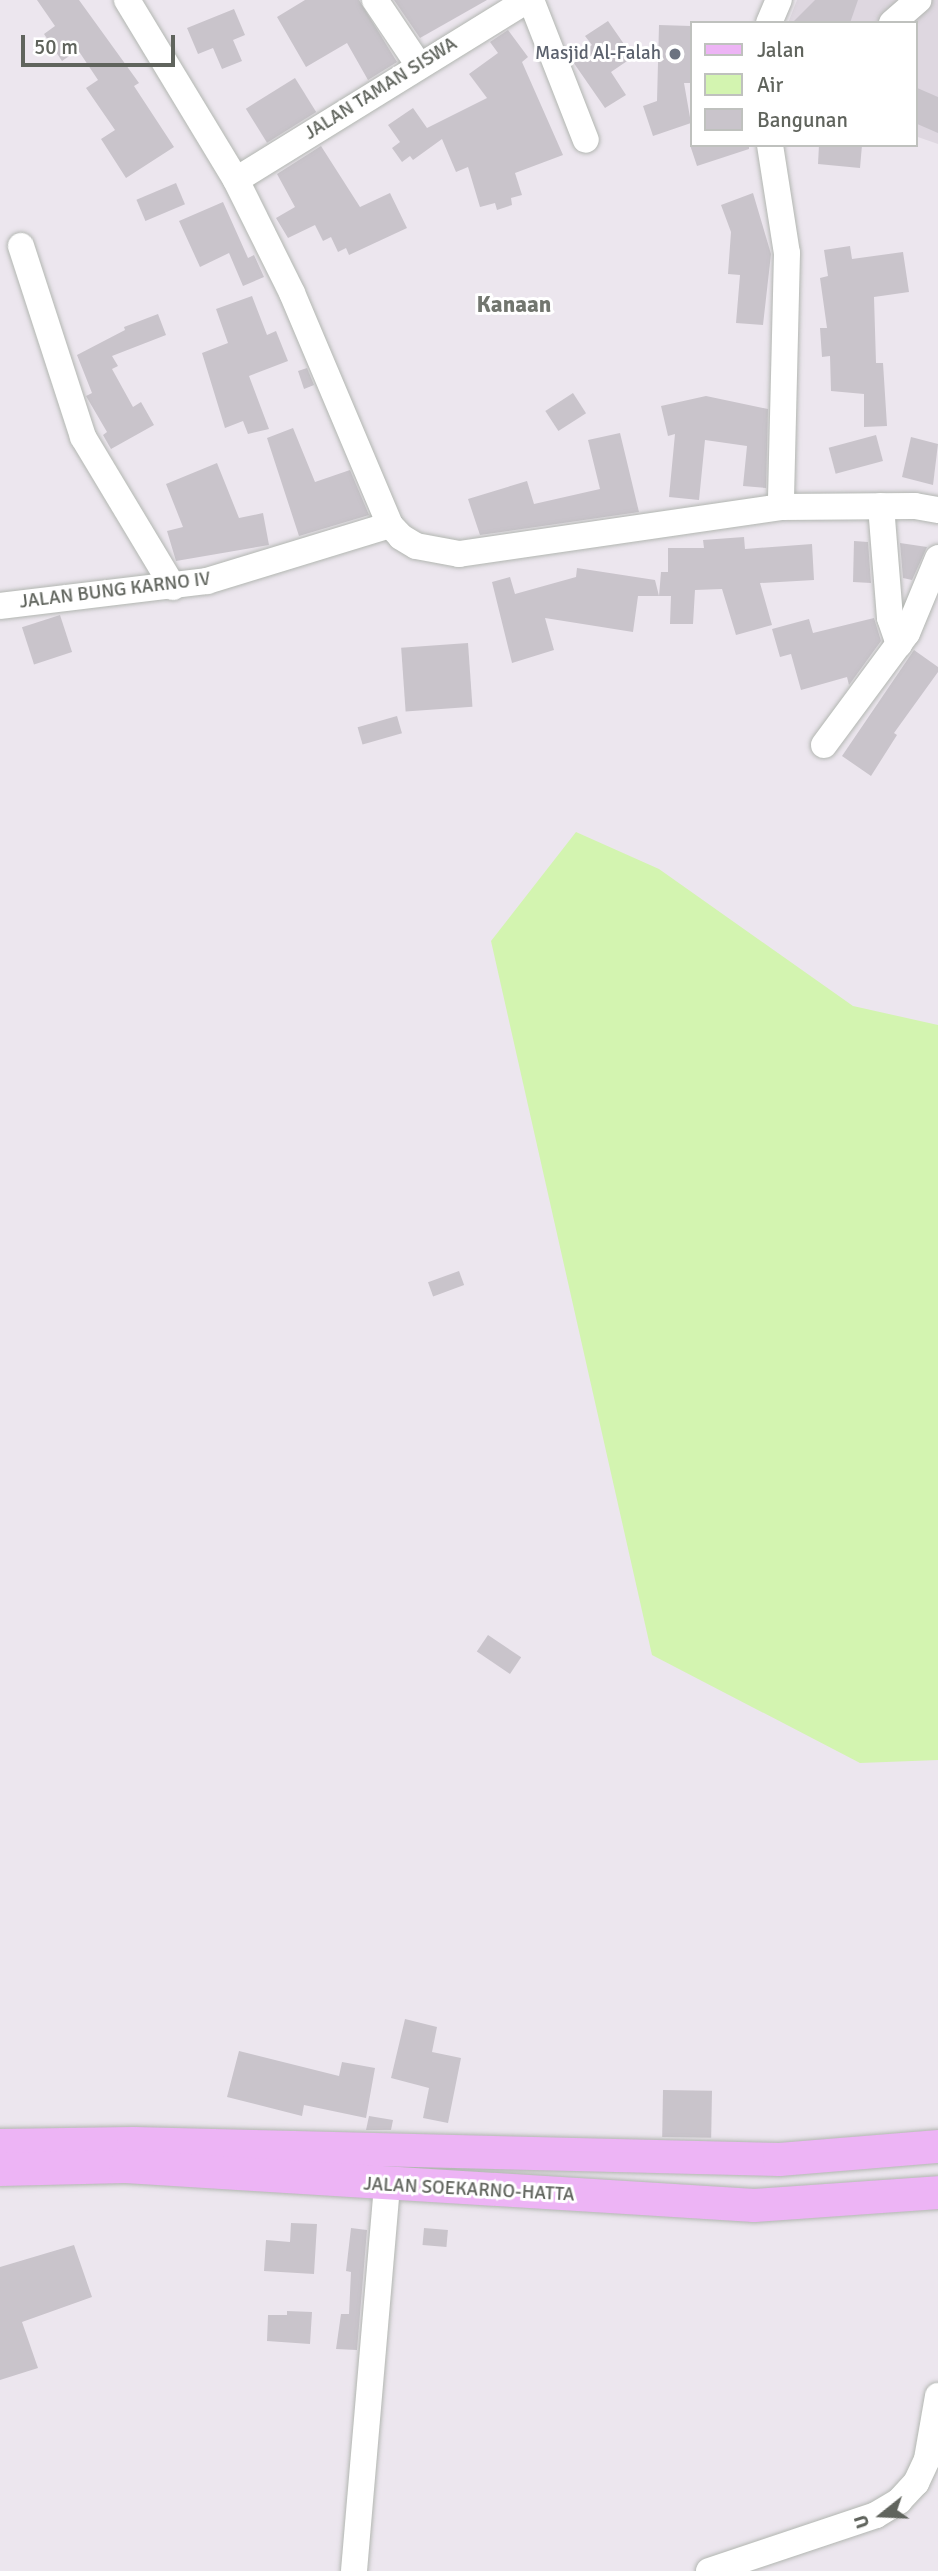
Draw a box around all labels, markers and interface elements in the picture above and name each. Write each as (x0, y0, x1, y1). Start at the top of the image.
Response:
scale bar (24, 21, 178, 65)
legend (690, 21, 917, 147)
street label: JALAN TAMAN SISWA (301, 33, 461, 145)
text: 50 m (34, 34, 78, 60)
text: Jalan (757, 37, 805, 63)
place label: Masjid Al-Falah (535, 43, 661, 65)
marker: Masjid Al-Falah (667, 46, 683, 62)
text: Air (757, 72, 783, 98)
text: Bangunan (757, 107, 848, 133)
district label: Kanaan (477, 291, 551, 319)
street label: JALAN BUNG KARNO IV (18, 568, 212, 614)
street label: JALAN SOEKARNO-HATTA (363, 2173, 575, 2207)
north arrow (847, 2480, 917, 2550)
text: U (849, 2512, 875, 2531)

